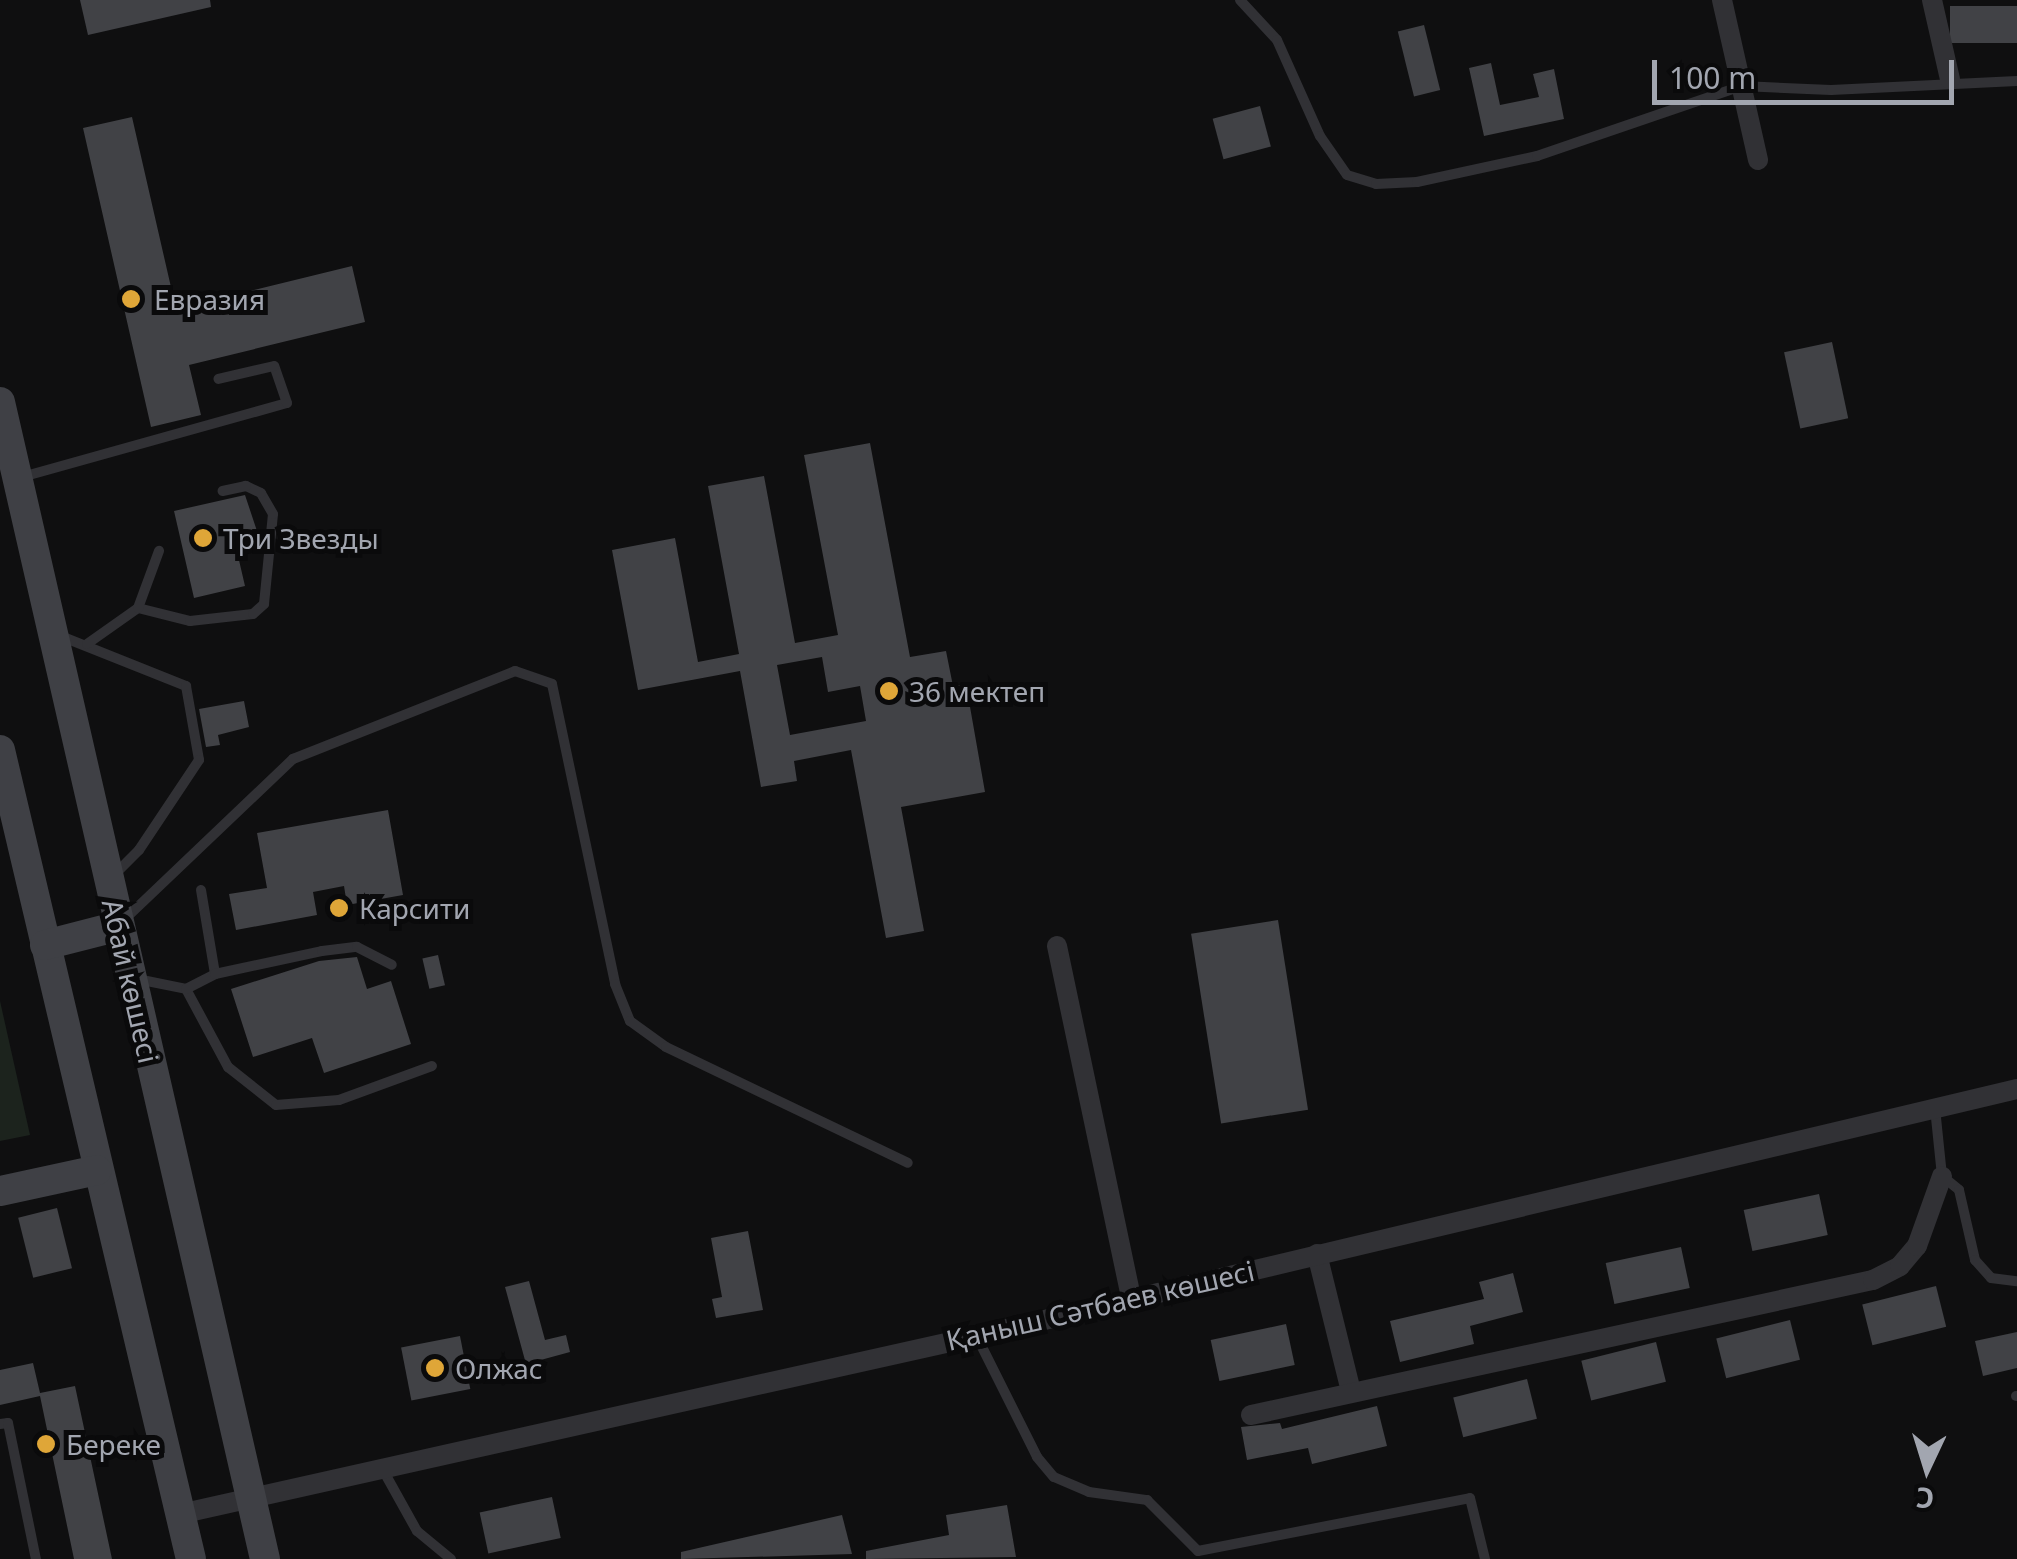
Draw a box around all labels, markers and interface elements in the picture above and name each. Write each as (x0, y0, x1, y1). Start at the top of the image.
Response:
scale bar (1657, 40, 1960, 102)
text: 100 m (1669, 57, 1756, 98)
place label: Евразия (154, 282, 265, 316)
marker: Евразия (118, 286, 144, 312)
place label: Три Звезды (223, 521, 379, 555)
marker: Три Звезды (192, 527, 214, 549)
place label: 36 мектеп (909, 674, 1045, 708)
marker: 36 мектеп (878, 680, 900, 702)
place label: Карсити (359, 891, 470, 925)
street label: Абай көшесі (96, 896, 166, 1066)
marker: Карсити (328, 897, 350, 919)
street label: Қаныш Сәтбаев көшесі (943, 1253, 1257, 1357)
place label: Олжас (455, 1351, 543, 1385)
marker: Олжас (424, 1357, 446, 1379)
north arrow (1877, 1419, 1977, 1519)
place label: Береке (66, 1427, 161, 1461)
marker: Береке (35, 1433, 57, 1455)
text: С (1915, 1479, 1935, 1519)

